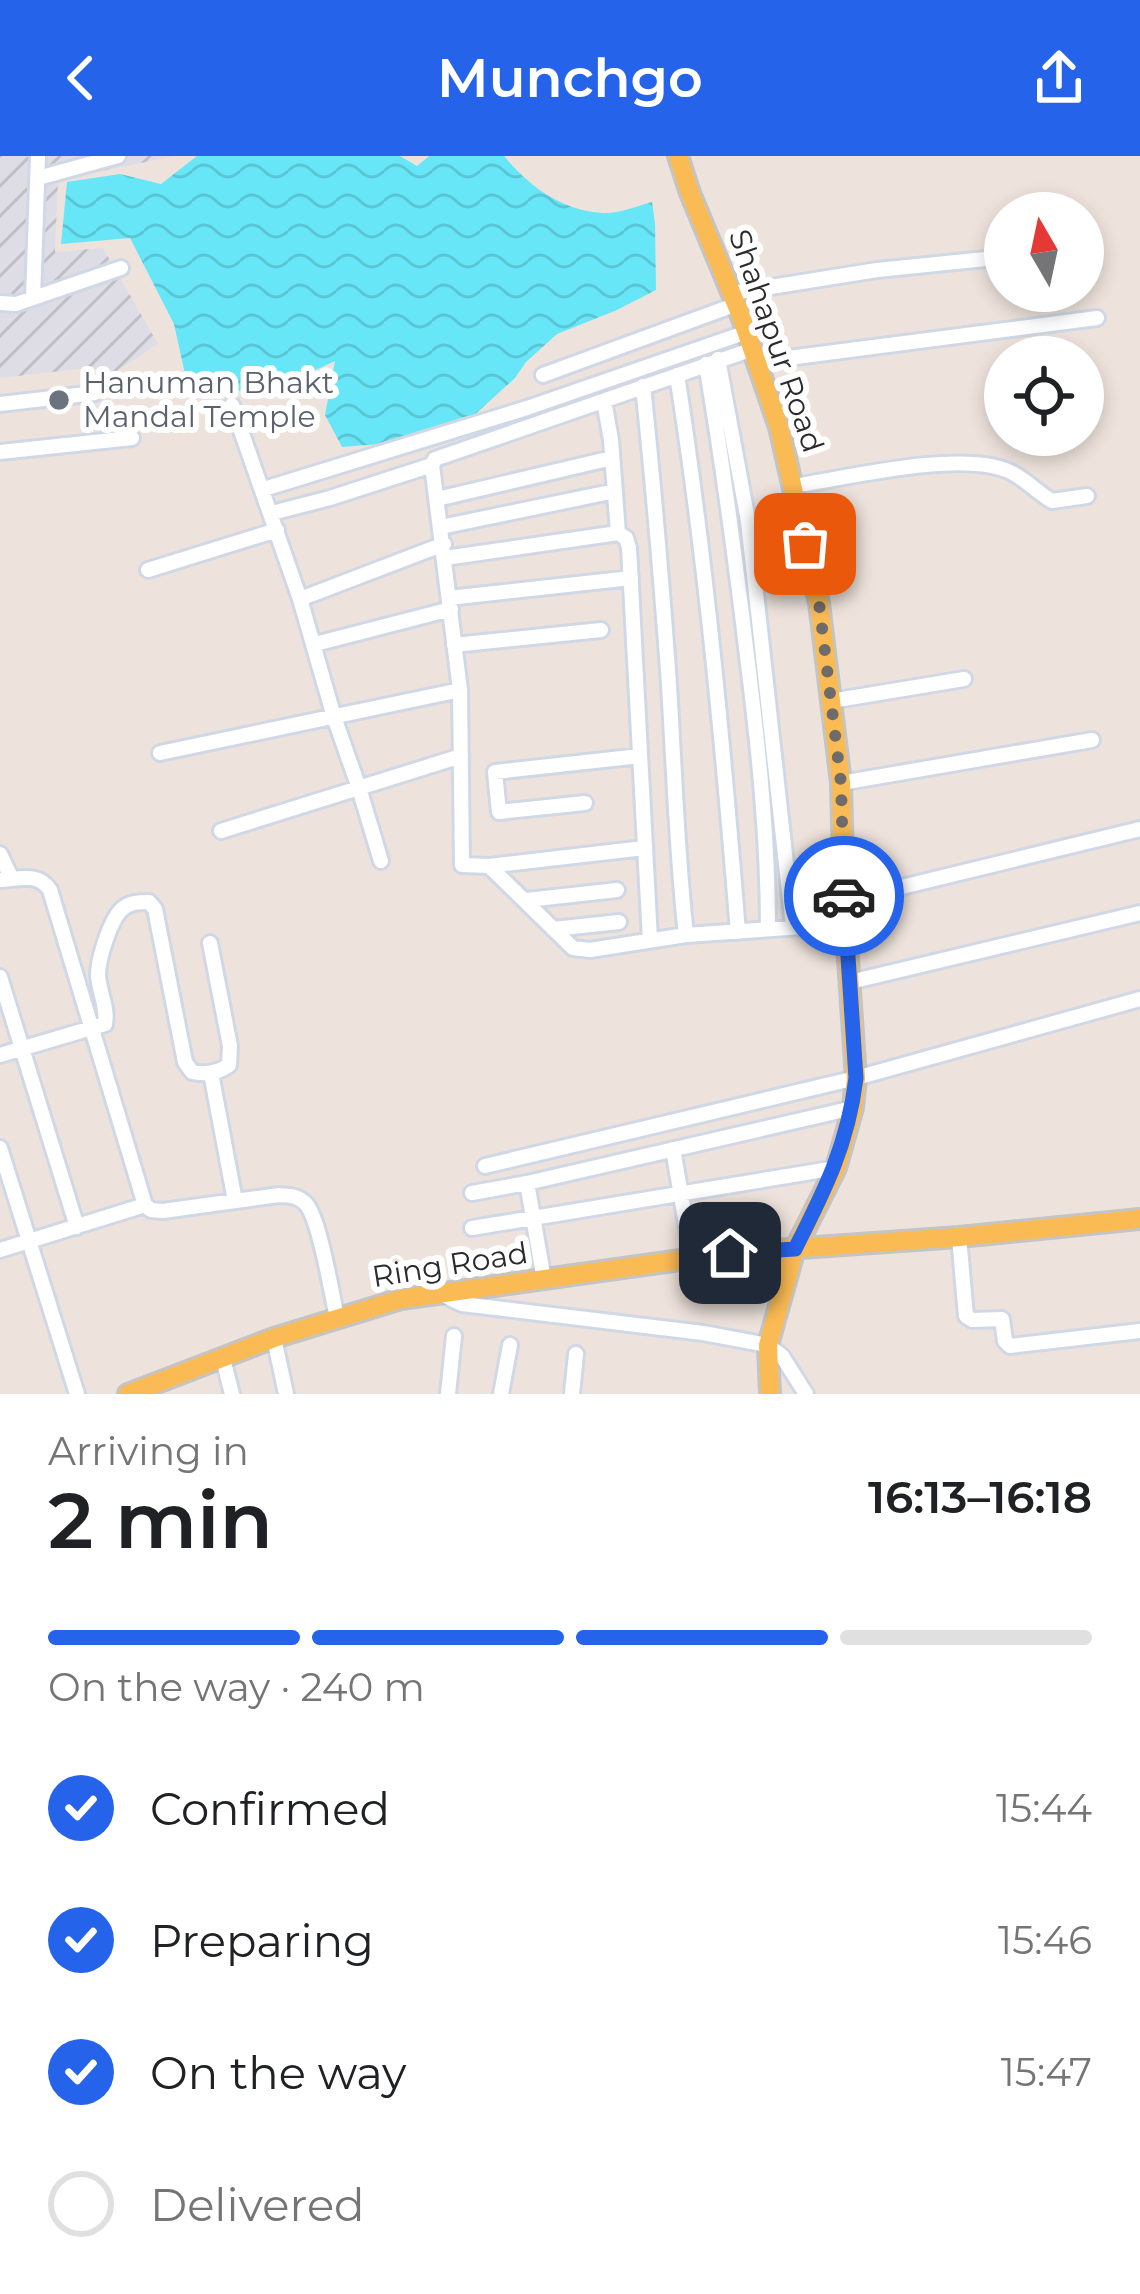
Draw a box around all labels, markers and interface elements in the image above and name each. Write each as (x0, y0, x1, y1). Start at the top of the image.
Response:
icon: back (48, 45, 114, 111)
text: Munchgo (437, 45, 703, 111)
icon: share (1026, 45, 1092, 111)
north arrow (984, 192, 1104, 312)
map controls (984, 192, 1104, 456)
street label: Shahapur Road (721, 225, 832, 457)
button: locate (984, 336, 1104, 456)
place label: Hanuman Bhakt Mandal Temple (83, 364, 334, 435)
marker: Hanuman Bhakt Mandal Temple (46, 387, 72, 413)
pin (754, 493, 856, 595)
icon: bag (772, 511, 838, 577)
courier (784, 836, 904, 956)
icon: car (811, 863, 877, 929)
pin (679, 1202, 781, 1304)
icon: home (697, 1220, 763, 1286)
street label: Ring Road (370, 1234, 530, 1295)
text: Arriving in (48, 1427, 249, 1475)
text: 16:13–16:18 (868, 1469, 1092, 1524)
text: 2 min (48, 1472, 273, 1568)
text: On the way · 240 m (48, 1663, 425, 1711)
icon: check (48, 1775, 114, 1841)
text: Confirmed (150, 1781, 390, 1836)
text: 15:44 (996, 1784, 1092, 1832)
icon: check (48, 1907, 114, 1973)
text: Preparing (150, 1913, 374, 1968)
text: 15:46 (998, 1916, 1092, 1964)
icon: check (48, 2039, 114, 2105)
text: On the way (150, 2045, 406, 2100)
text: 15:47 (1001, 2048, 1092, 2096)
text: Delivered (150, 2177, 365, 2232)

